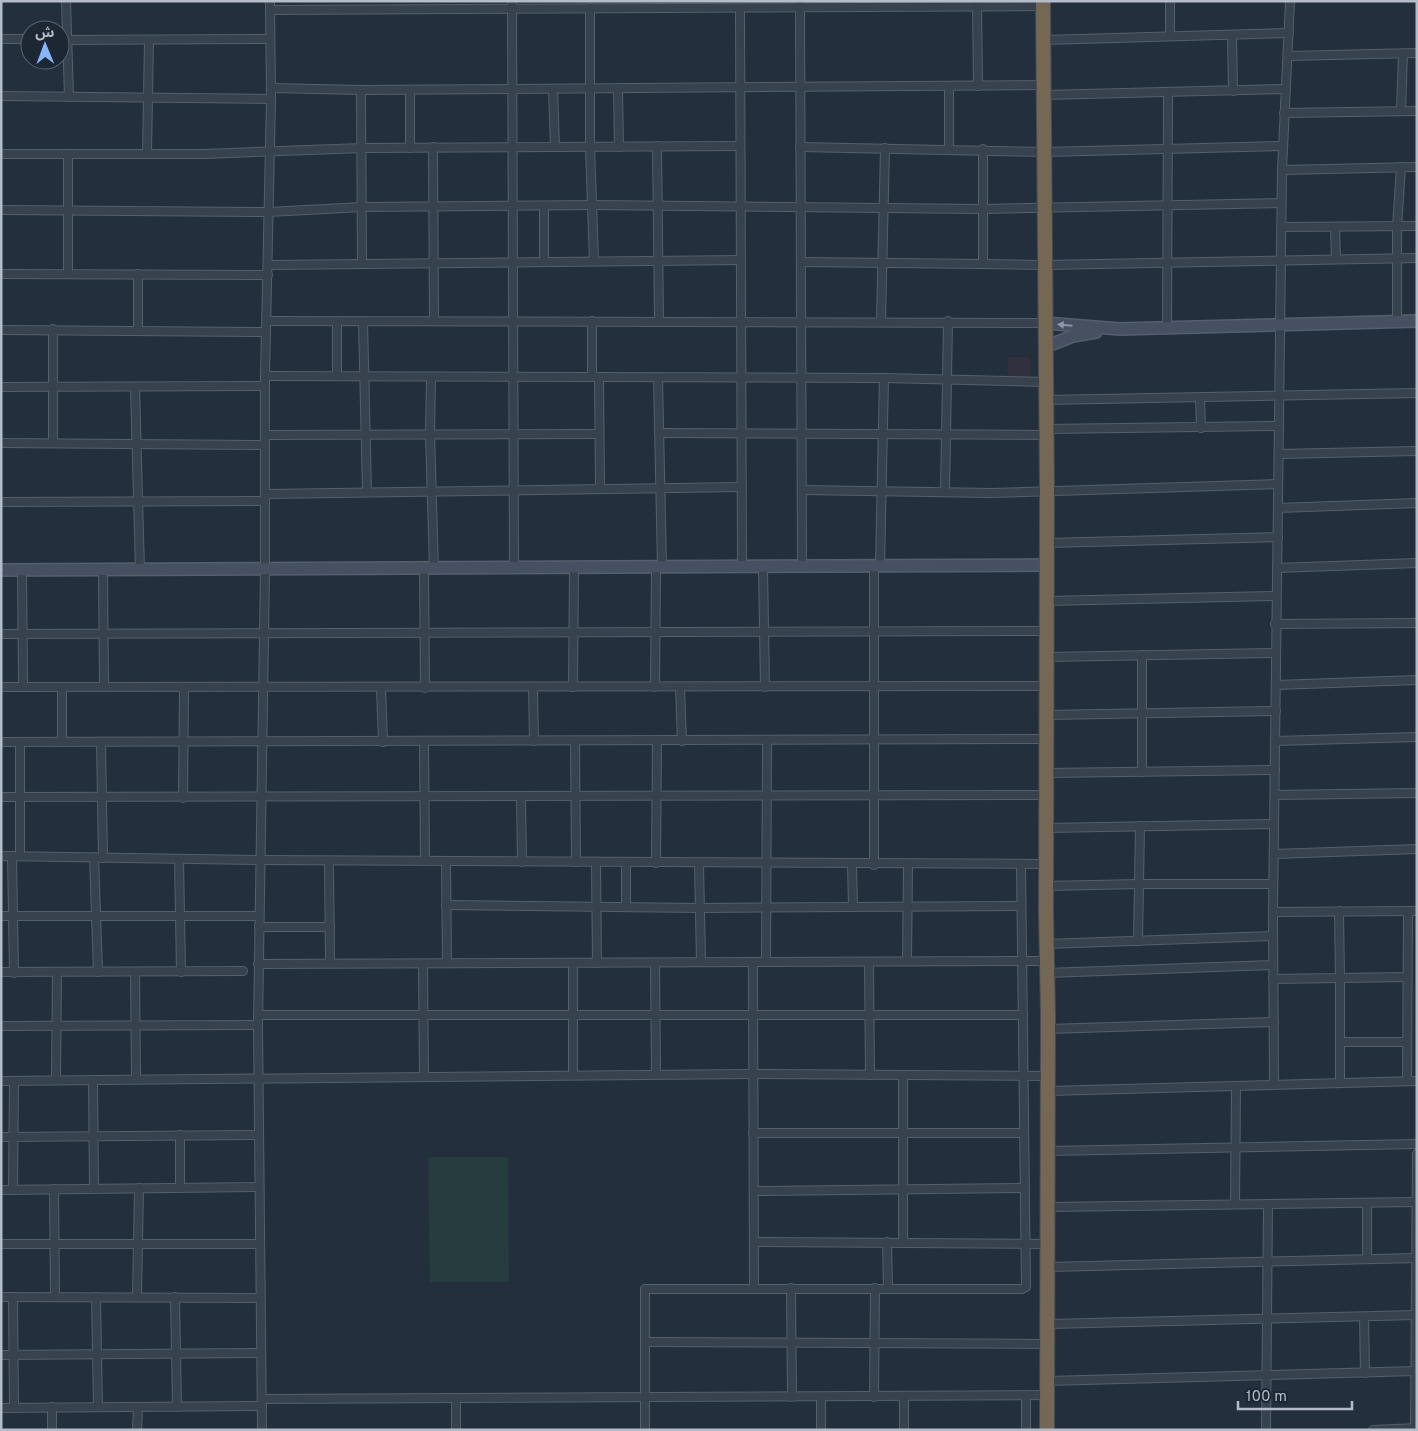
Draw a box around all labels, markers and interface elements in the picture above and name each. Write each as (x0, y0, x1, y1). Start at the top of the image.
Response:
north arrow (20, 20, 70, 70)
text: ش (35, 25, 55, 42)
one-way arrow (1057, 320, 1073, 328)
scale bar (1238, 1378, 1352, 1410)
text: 100 m (1246, 1388, 1287, 1407)

